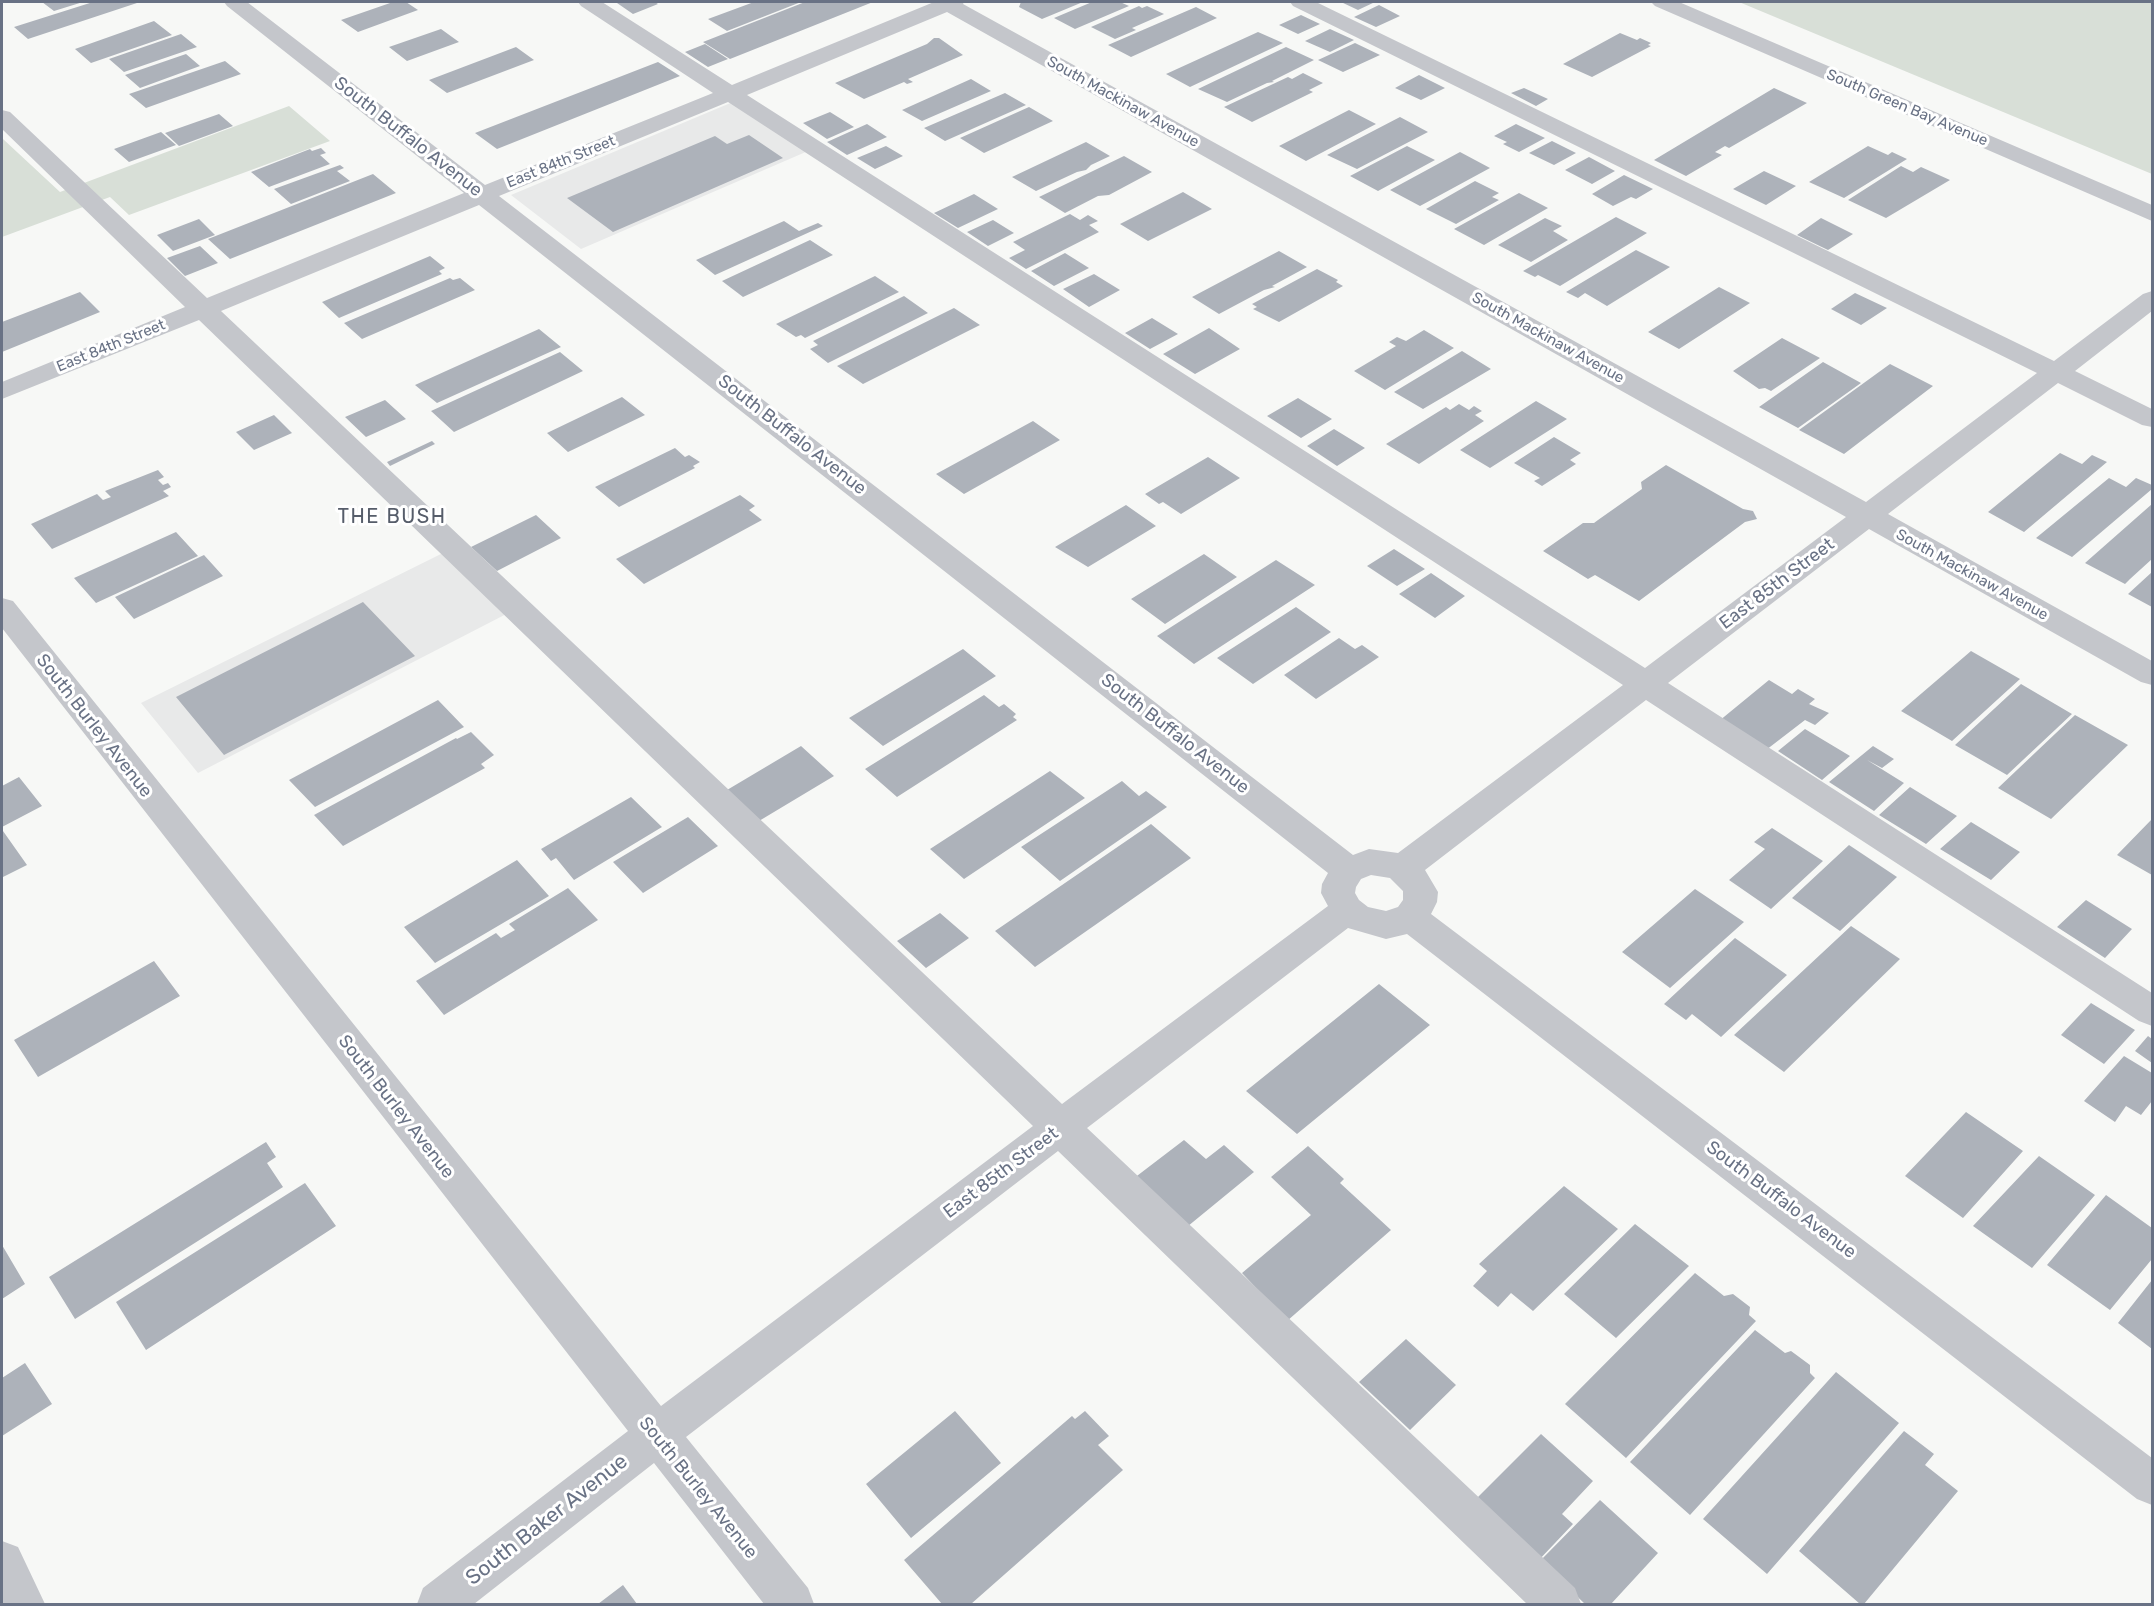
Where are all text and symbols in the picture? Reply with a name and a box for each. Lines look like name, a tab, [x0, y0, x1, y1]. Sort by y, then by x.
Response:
street label: South Mackinaw Avenue	[1044, 53, 1202, 151]
street label: South Green Bay Avenue	[1824, 66, 1990, 150]
street label: South Buffalo Avenue	[330, 72, 486, 202]
street label: East 84th Street	[504, 132, 618, 192]
street label: South Mackinaw Avenue	[1469, 289, 1627, 387]
street label: East 84th Street	[54, 316, 168, 376]
street label: South Buffalo Avenue	[714, 370, 870, 500]
district label: THE BUSH	[338, 505, 446, 529]
street label: South Mackinaw Avenue	[1893, 526, 2051, 624]
street label: East 85th Street	[1715, 534, 1839, 634]
street label: South Burley Avenue	[31, 650, 157, 802]
street label: South Buffalo Avenue	[1097, 669, 1253, 799]
street label: South Burley Avenue	[333, 1031, 459, 1183]
street label: East 85th Street	[939, 1123, 1063, 1223]
street label: South Buffalo Avenue	[1702, 1137, 1860, 1263]
street label: South Burley Avenue	[634, 1413, 762, 1563]
street label: South Baker Avenue	[461, 1449, 633, 1591]

